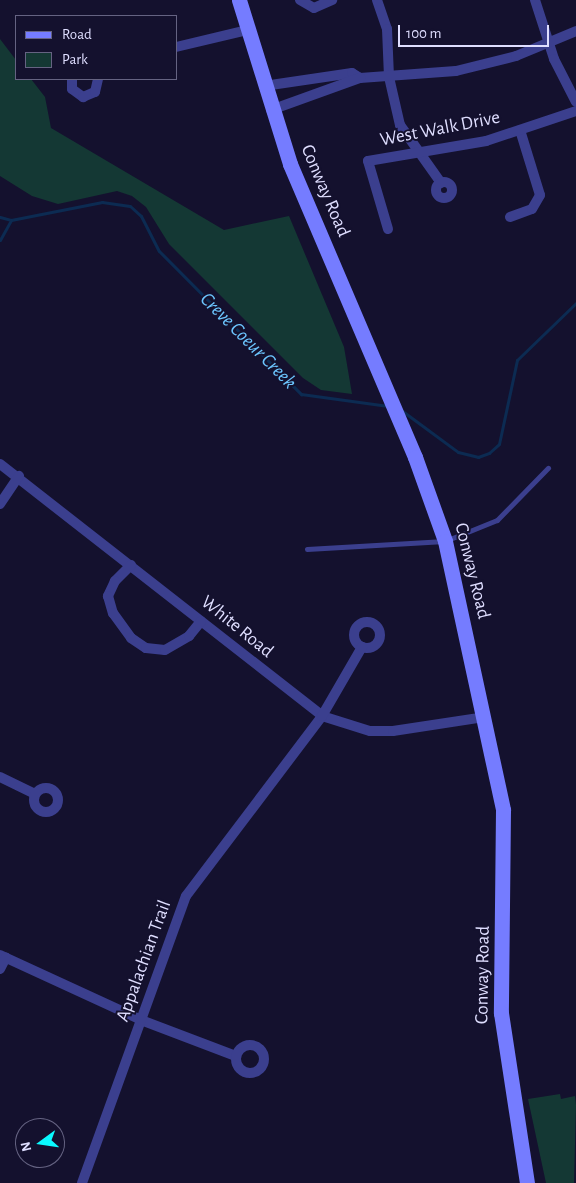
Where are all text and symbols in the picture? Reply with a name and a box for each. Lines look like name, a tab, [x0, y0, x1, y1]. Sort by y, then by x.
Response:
legend	[15, 15, 178, 80]
scale bar	[401, 15, 552, 47]
text: 100 m	[406, 26, 441, 41]
text: Road	[62, 27, 92, 42]
text: Park	[62, 52, 88, 67]
street label: West Walk Drive	[378, 106, 502, 152]
street label: Conway Road	[295, 141, 355, 241]
water label: Creve Coeur Creek	[195, 288, 301, 394]
street label: Conway Road	[449, 521, 495, 621]
street label: White Road	[196, 591, 278, 663]
street label: Appalachian Trail	[111, 897, 177, 1025]
street label: Conway Road	[471, 926, 495, 1024]
north arrow	[15, 1118, 65, 1168]
text: N	[18, 1140, 34, 1153]

